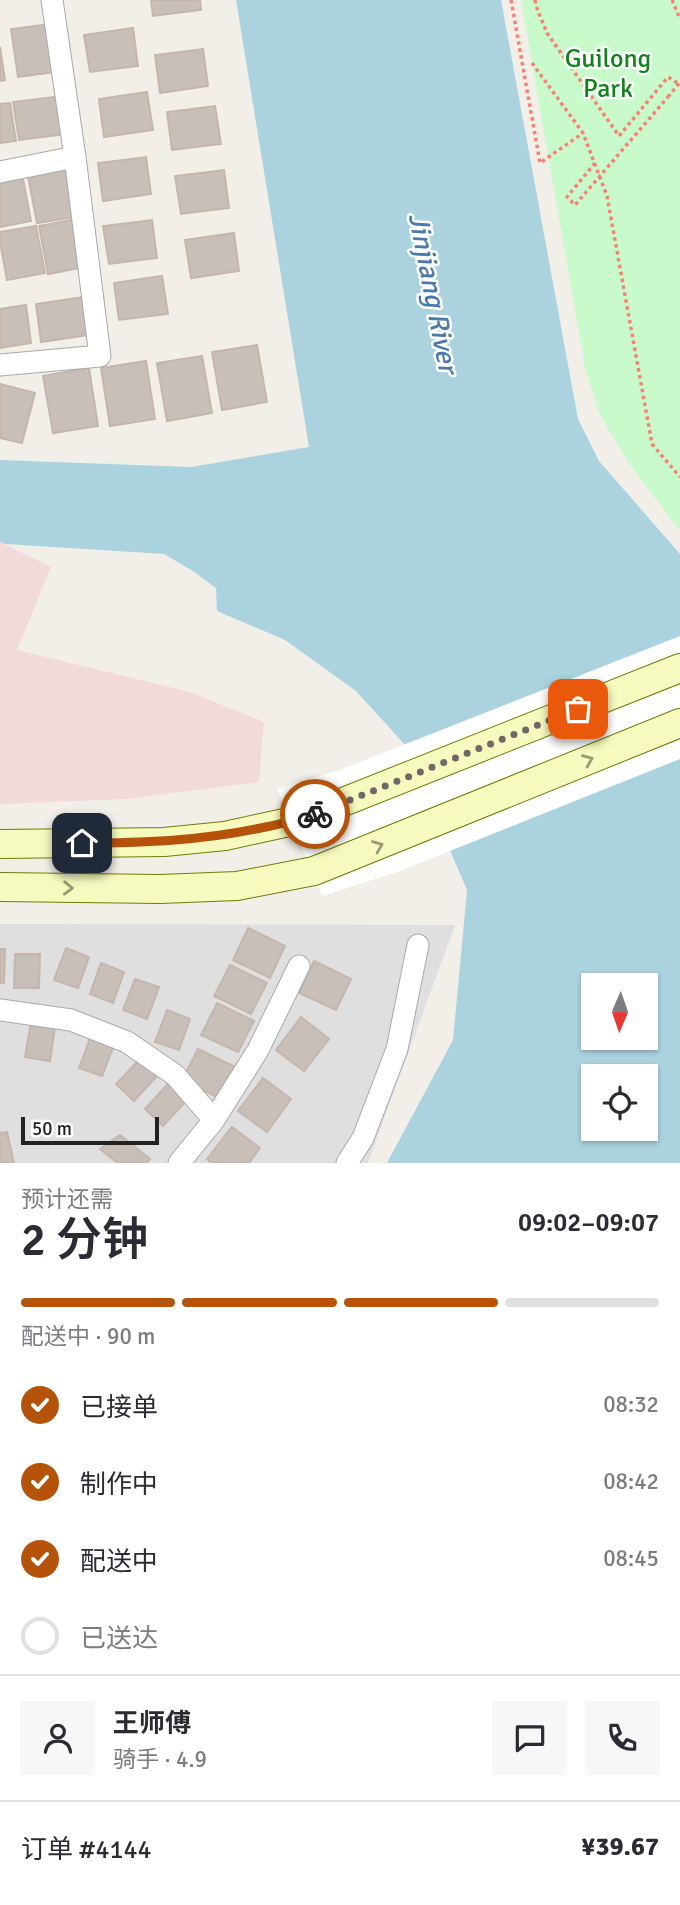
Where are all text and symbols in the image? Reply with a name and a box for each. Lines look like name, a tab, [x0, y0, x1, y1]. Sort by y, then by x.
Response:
park label: Guilong Park	[565, 43, 651, 105]
water label: Jinjiang River	[401, 210, 466, 379]
pin	[548, 679, 608, 739]
icon: bag	[559, 690, 597, 728]
one-way arrow	[581, 754, 594, 768]
courier	[280, 779, 350, 849]
icon: bike	[296, 795, 334, 833]
pin	[52, 813, 112, 873]
icon: home	[63, 824, 101, 862]
one-way arrow	[371, 840, 383, 854]
one-way arrow	[63, 880, 74, 895]
north arrow	[581, 973, 658, 1050]
map controls	[581, 973, 658, 1141]
button: locate	[581, 1064, 658, 1141]
scale bar	[21, 1114, 159, 1146]
text: 50 m	[32, 1117, 72, 1141]
text: 预计还需	[21, 1185, 113, 1214]
text: 09:02–09:07	[518, 1207, 659, 1239]
text: 2 分钟	[21, 1212, 148, 1268]
text: 配送中 · 90 m	[21, 1322, 155, 1351]
icon: check	[21, 1386, 59, 1424]
text: 08:32	[603, 1390, 659, 1419]
text: 已接单	[80, 1392, 158, 1424]
icon: check	[21, 1463, 59, 1501]
text: 08:42	[603, 1467, 659, 1496]
text: 制作中	[80, 1469, 158, 1501]
icon: check	[21, 1540, 59, 1578]
text: 08:45	[603, 1544, 659, 1573]
text: 配送中	[80, 1546, 158, 1578]
text: 已送达	[80, 1623, 158, 1655]
button: person	[21, 1701, 95, 1775]
button: chat	[493, 1701, 567, 1775]
button: phone	[585, 1701, 659, 1775]
text: 王师傅	[113, 1708, 191, 1740]
text: 骑手 · 4.9	[113, 1745, 207, 1774]
text: ¥39.67	[581, 1831, 659, 1863]
text: 订单 #4144	[21, 1834, 152, 1866]

